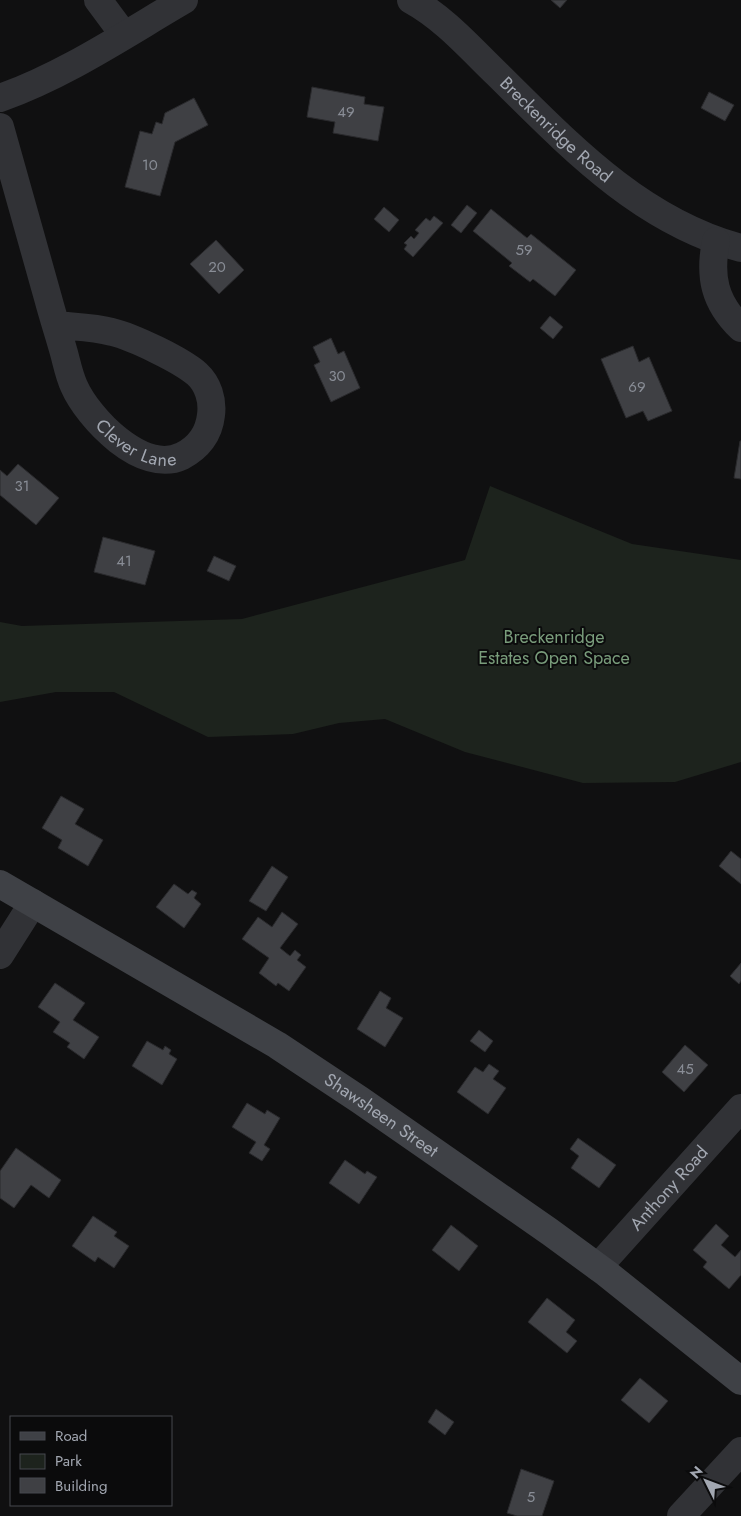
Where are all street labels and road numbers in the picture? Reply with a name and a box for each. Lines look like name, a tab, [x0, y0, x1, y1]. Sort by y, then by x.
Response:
street label: Breckenridge Road	[494, 71, 618, 189]
street label: Clever Lane	[89, 413, 178, 473]
street label: Shawsheen Street	[319, 1067, 444, 1164]
street label: Anthony Road	[624, 1140, 714, 1236]

